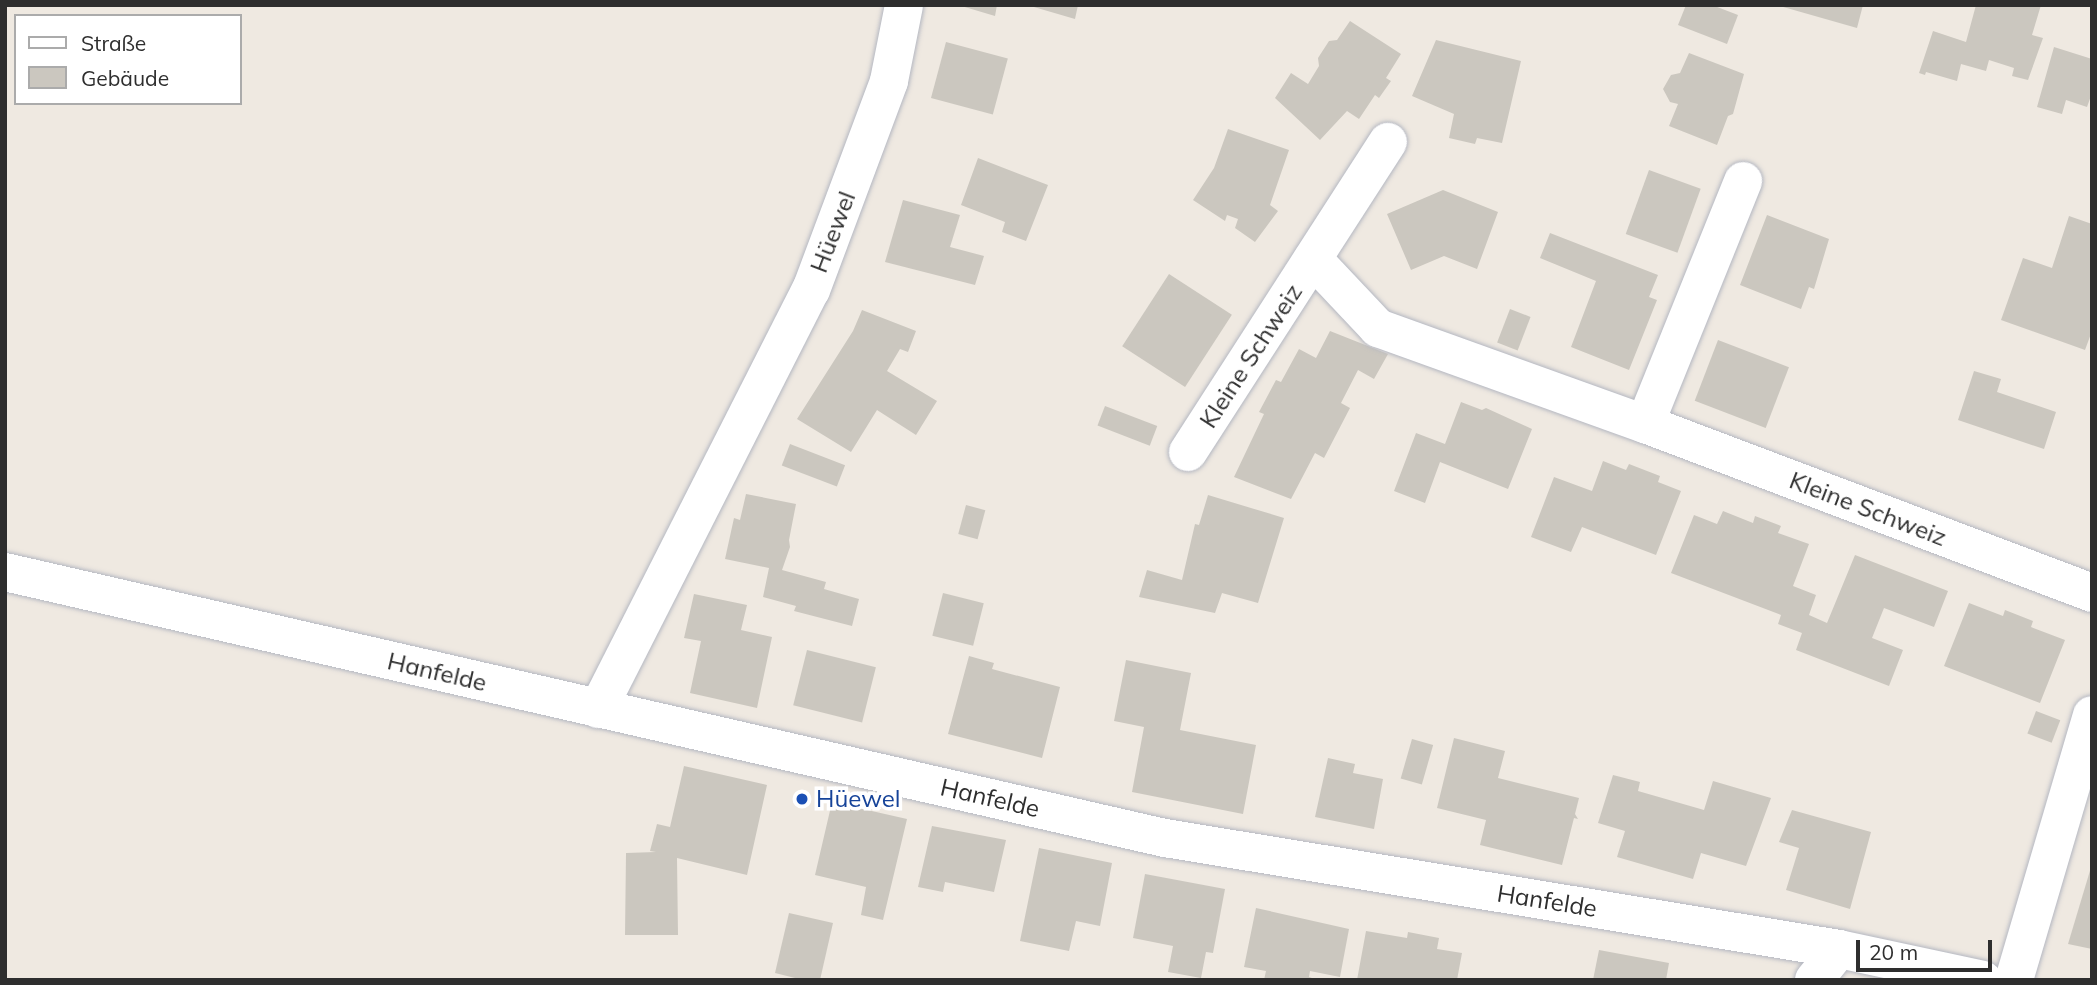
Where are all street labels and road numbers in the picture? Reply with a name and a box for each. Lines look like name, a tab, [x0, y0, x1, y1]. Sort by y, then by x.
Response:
street label: Hüewel	[804, 187, 862, 277]
street label: Kleine Schweiz	[1194, 279, 1308, 433]
street label: Kleine Schweiz	[1785, 466, 1951, 552]
street label: Hanfelde	[385, 647, 489, 697]
street label: Hanfelde	[938, 773, 1042, 823]
street label: Hanfelde	[1495, 879, 1599, 923]

